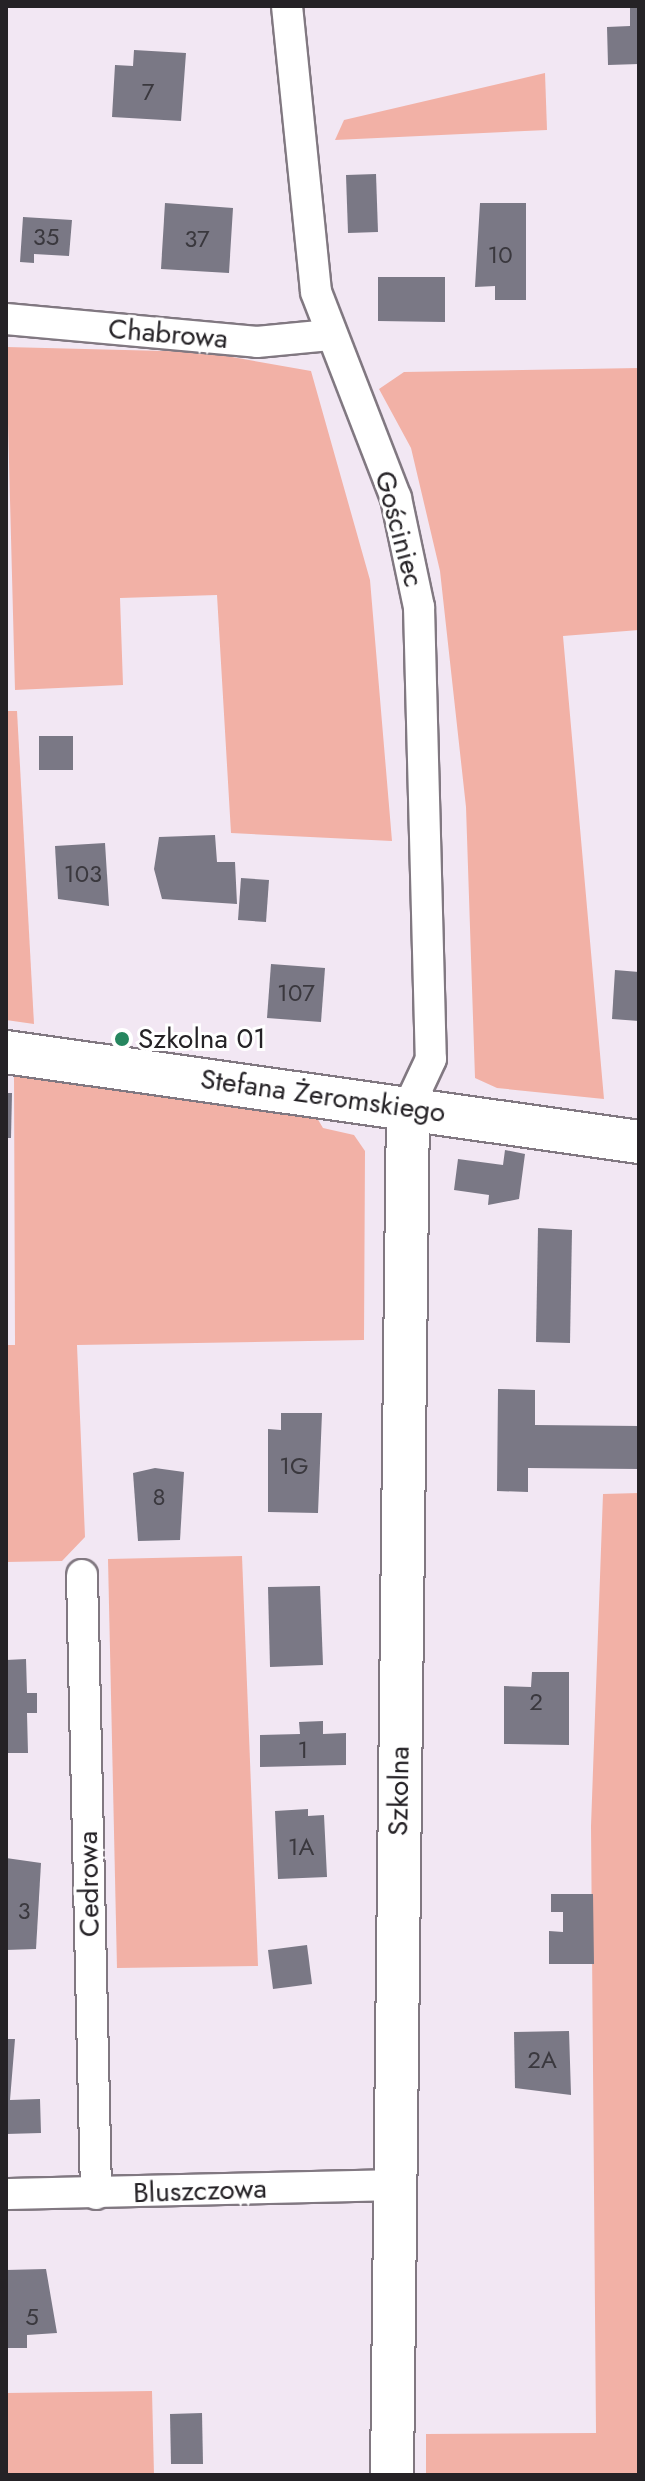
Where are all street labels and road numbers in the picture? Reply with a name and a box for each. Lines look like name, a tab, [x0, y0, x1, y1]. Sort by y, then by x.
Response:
street label: Chabrowa	[107, 312, 229, 356]
street label: Gościniec	[367, 467, 431, 591]
street label: Stefana Żeromskiego	[198, 1062, 448, 1130]
street label: Szkolna	[381, 1746, 417, 1836]
street label: Cedrowa	[71, 1831, 107, 1937]
street label: Bluszczowa	[133, 2172, 267, 2210]

